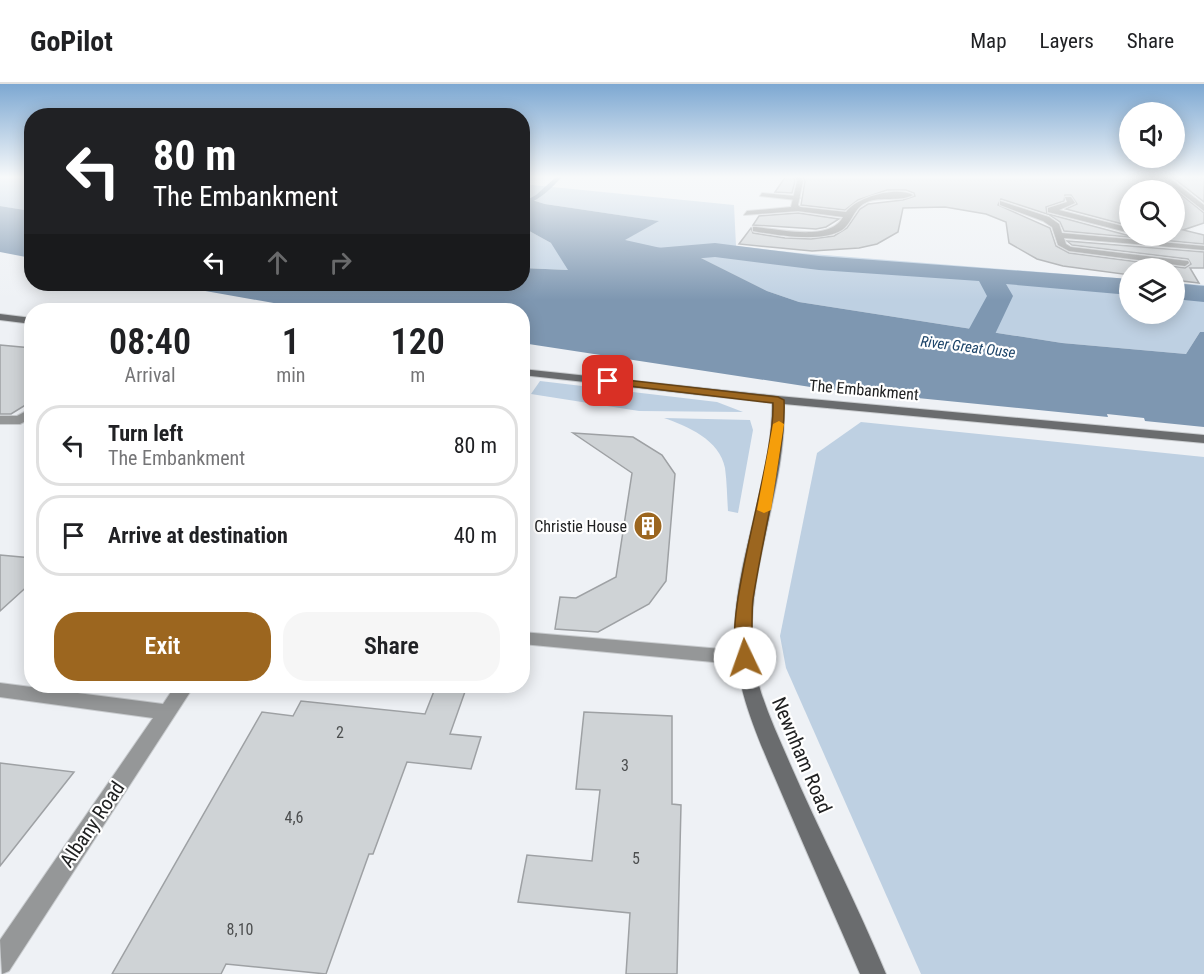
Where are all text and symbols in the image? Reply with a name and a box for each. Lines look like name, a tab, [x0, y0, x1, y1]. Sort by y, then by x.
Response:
text: GoPilot	[30, 25, 113, 58]
text: Map	[970, 29, 1007, 53]
text: Layers	[1040, 29, 1094, 53]
text: Share	[1127, 29, 1174, 53]
map controls	[1119, 102, 1185, 324]
button: sound	[1119, 102, 1185, 168]
text: 80 m	[153, 131, 236, 180]
icon: left	[54, 132, 132, 210]
button: search	[1119, 180, 1185, 246]
text: The Embankment	[153, 181, 338, 213]
icon: left	[198, 246, 231, 279]
icon: ahead	[261, 246, 294, 279]
icon: right	[324, 246, 357, 279]
button: layers	[1119, 258, 1185, 324]
text: 08:40	[109, 321, 191, 363]
text: 1	[282, 321, 300, 363]
text: 120	[391, 321, 445, 363]
water label: River Great Ouse	[920, 332, 1017, 362]
pin	[582, 355, 633, 406]
text: Arrival	[125, 363, 176, 387]
text: min	[276, 363, 305, 387]
text: m	[410, 363, 425, 387]
icon: arrive	[591, 364, 624, 397]
street label: The Embankment	[808, 376, 920, 404]
text: Turn left	[108, 421, 183, 446]
icon: left	[57, 429, 90, 462]
text: 80 m	[454, 433, 497, 458]
text: The Embankment	[108, 446, 245, 470]
building icon: Christie House	[632, 510, 664, 542]
place label: Christie House	[534, 517, 627, 536]
icon: arrive	[57, 519, 90, 552]
text: Arrive at destination	[108, 523, 288, 548]
text: 40 m	[454, 523, 497, 548]
button: Exit	[54, 612, 271, 681]
button: Share	[283, 612, 500, 681]
position arrow	[713, 626, 777, 690]
street label: Newnham Road	[767, 693, 837, 817]
house number: 2	[336, 723, 344, 742]
house number: 3	[621, 756, 629, 775]
street label: Albany Road	[55, 777, 129, 871]
house number: 4,6	[285, 808, 304, 827]
house number: 5	[632, 849, 640, 868]
house number: 8,10	[227, 920, 253, 939]

